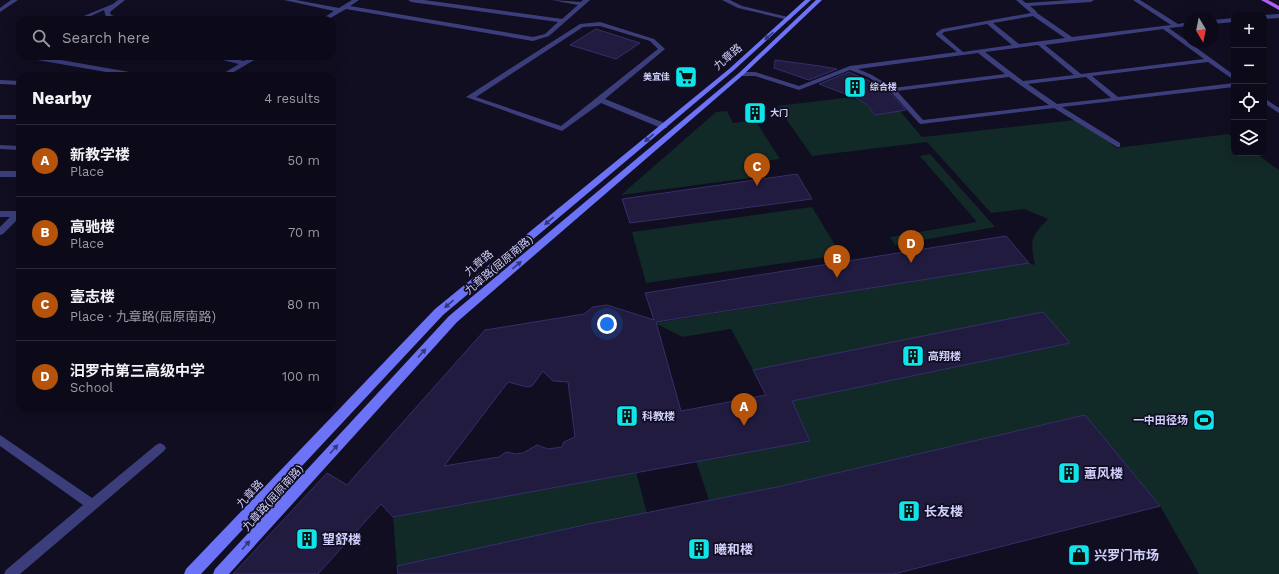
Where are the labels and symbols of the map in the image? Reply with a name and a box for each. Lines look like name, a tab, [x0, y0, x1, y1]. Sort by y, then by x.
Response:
north arrow	[1183, 12, 1219, 48]
one-way arrow	[764, 31, 774, 40]
street label: 九章路	[711, 41, 745, 73]
supermarket icon: 美宜佳	[673, 64, 699, 90]
place label: 美宜佳	[643, 72, 670, 82]
building icon: 综合楼	[842, 74, 868, 100]
place label: 综合楼	[869, 82, 897, 92]
building icon: 大门	[742, 100, 768, 126]
place label: 大门	[770, 108, 788, 118]
one-way arrow	[644, 134, 654, 143]
pin: C	[744, 153, 770, 186]
one-way arrow	[543, 216, 554, 225]
pin: D	[898, 230, 924, 263]
street label: 九章路(屈原南路)	[462, 233, 536, 297]
pin: B	[824, 245, 850, 278]
street label: 九章路	[462, 247, 496, 279]
one-way arrow	[511, 260, 522, 269]
one-way arrow	[443, 299, 454, 308]
your location	[597, 314, 617, 334]
building icon: 高翔楼	[900, 343, 926, 369]
one-way arrow	[417, 348, 426, 358]
place label: 高翔楼	[928, 350, 961, 363]
pin: A	[731, 393, 757, 426]
building icon: 科教楼	[614, 403, 640, 429]
sports icon: 一中田径场	[1191, 407, 1217, 433]
place label: 科教楼	[642, 410, 675, 423]
place label: 一中田径场	[1133, 414, 1188, 427]
one-way arrow	[329, 444, 339, 454]
building icon: 蕙风楼	[1056, 460, 1082, 486]
street label: 九章路(屈原南路)	[240, 462, 306, 534]
place label: 蕙风楼	[1084, 466, 1123, 481]
street label: 九章路	[234, 477, 266, 511]
building icon: 长友楼	[896, 498, 922, 524]
place label: 长友楼	[924, 504, 963, 519]
building icon: 望舒楼	[294, 526, 320, 552]
place label: 望舒楼	[322, 532, 361, 547]
building icon: 曦和楼	[686, 536, 712, 562]
one-way arrow	[242, 540, 251, 550]
place label: 曦和楼	[714, 542, 753, 557]
shop icon: 兴罗门市场	[1066, 542, 1092, 568]
place label: 兴罗门市场	[1094, 548, 1159, 563]

